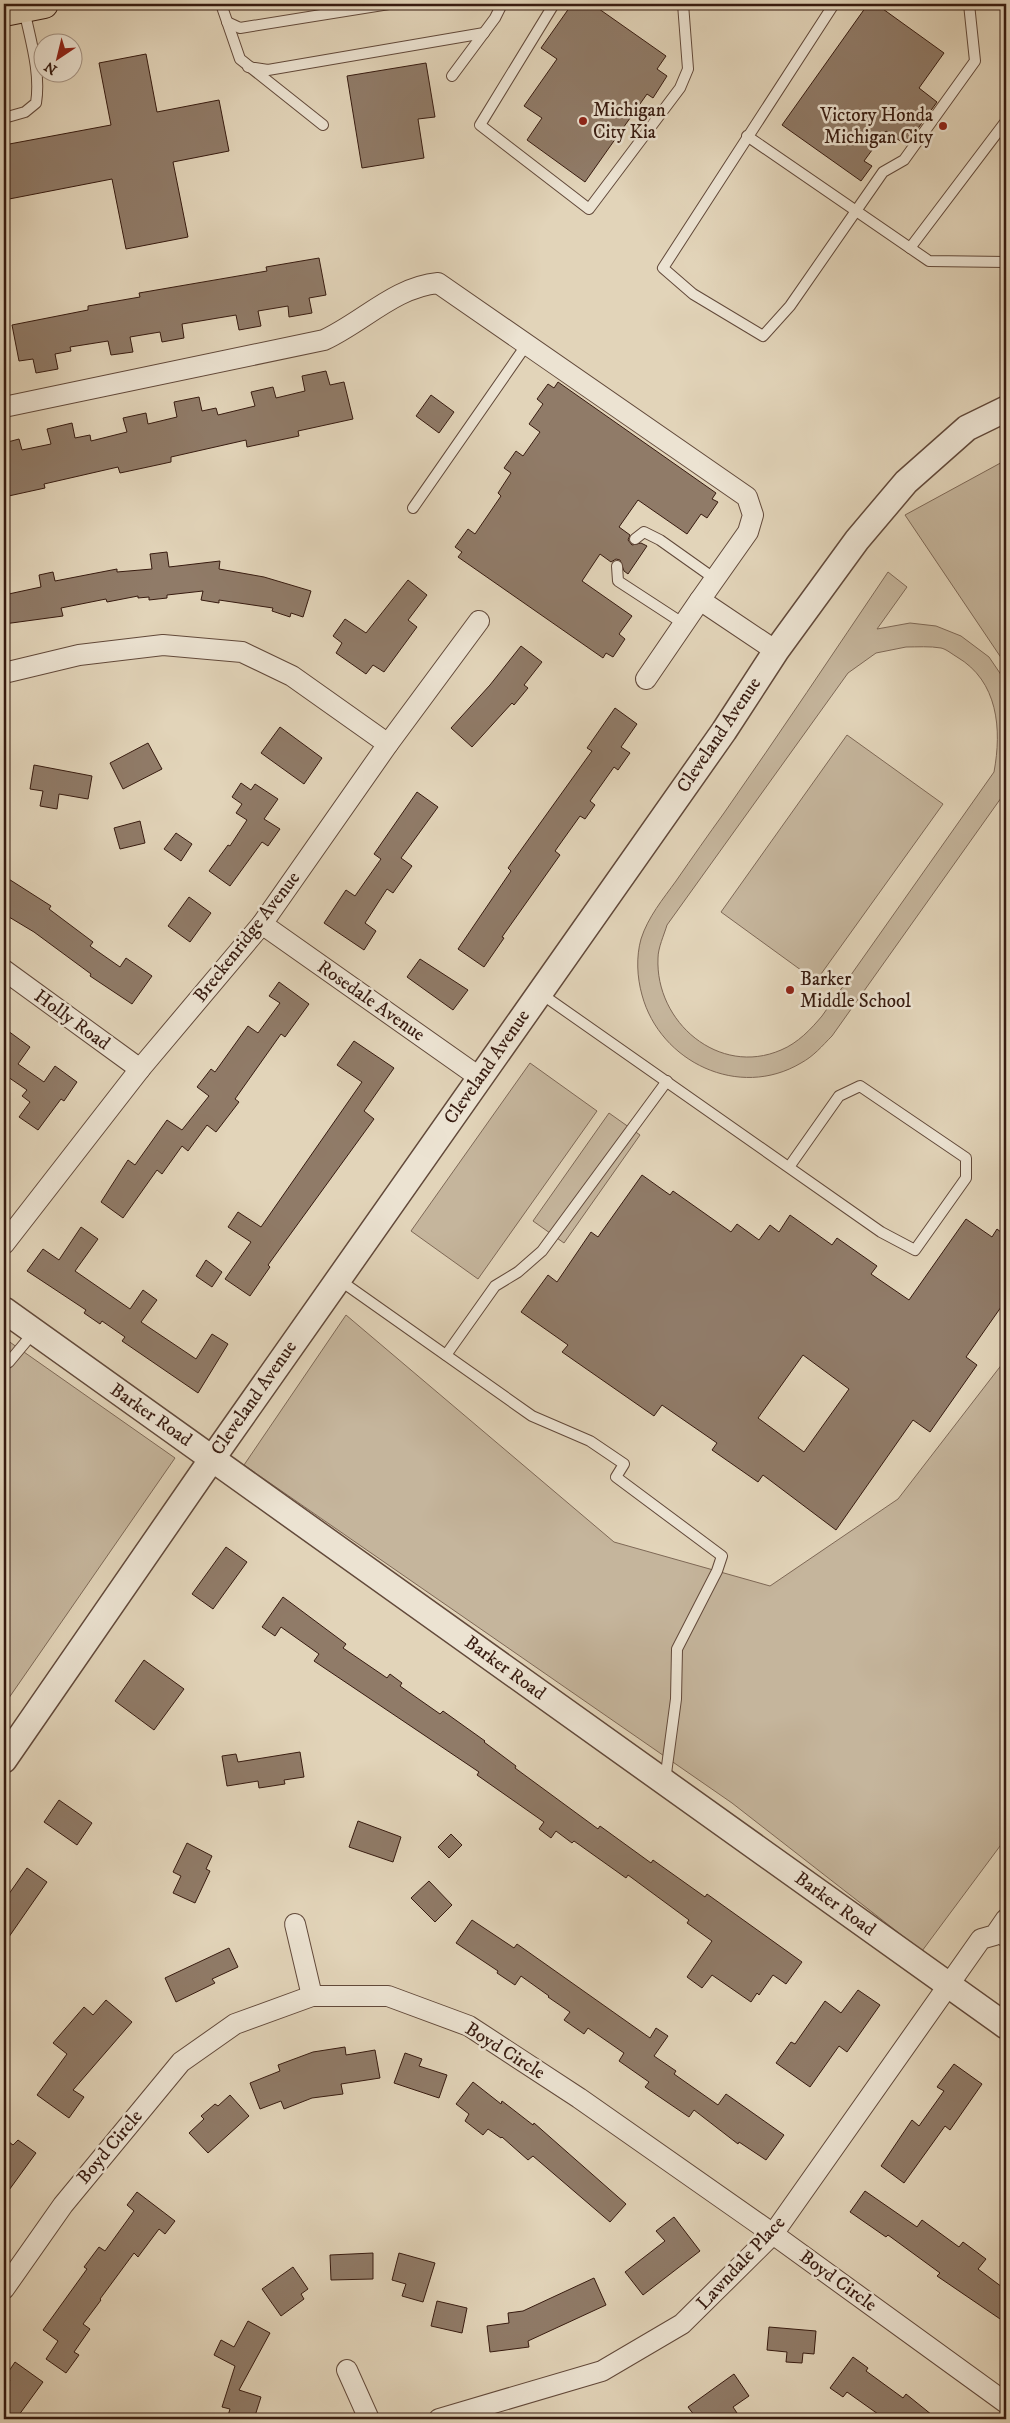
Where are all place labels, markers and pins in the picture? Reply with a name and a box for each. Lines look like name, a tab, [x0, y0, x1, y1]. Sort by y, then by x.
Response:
place label: Michigan City Kia	[593, 99, 666, 144]
place label: Victory Honda Michigan City	[819, 104, 934, 149]
marker: Michigan City Kia	[577, 115, 589, 127]
marker: Victory Honda Michigan City	[937, 120, 949, 132]
place label: Barker Middle School	[800, 968, 911, 1013]
marker: Barker Middle School	[784, 984, 796, 996]

